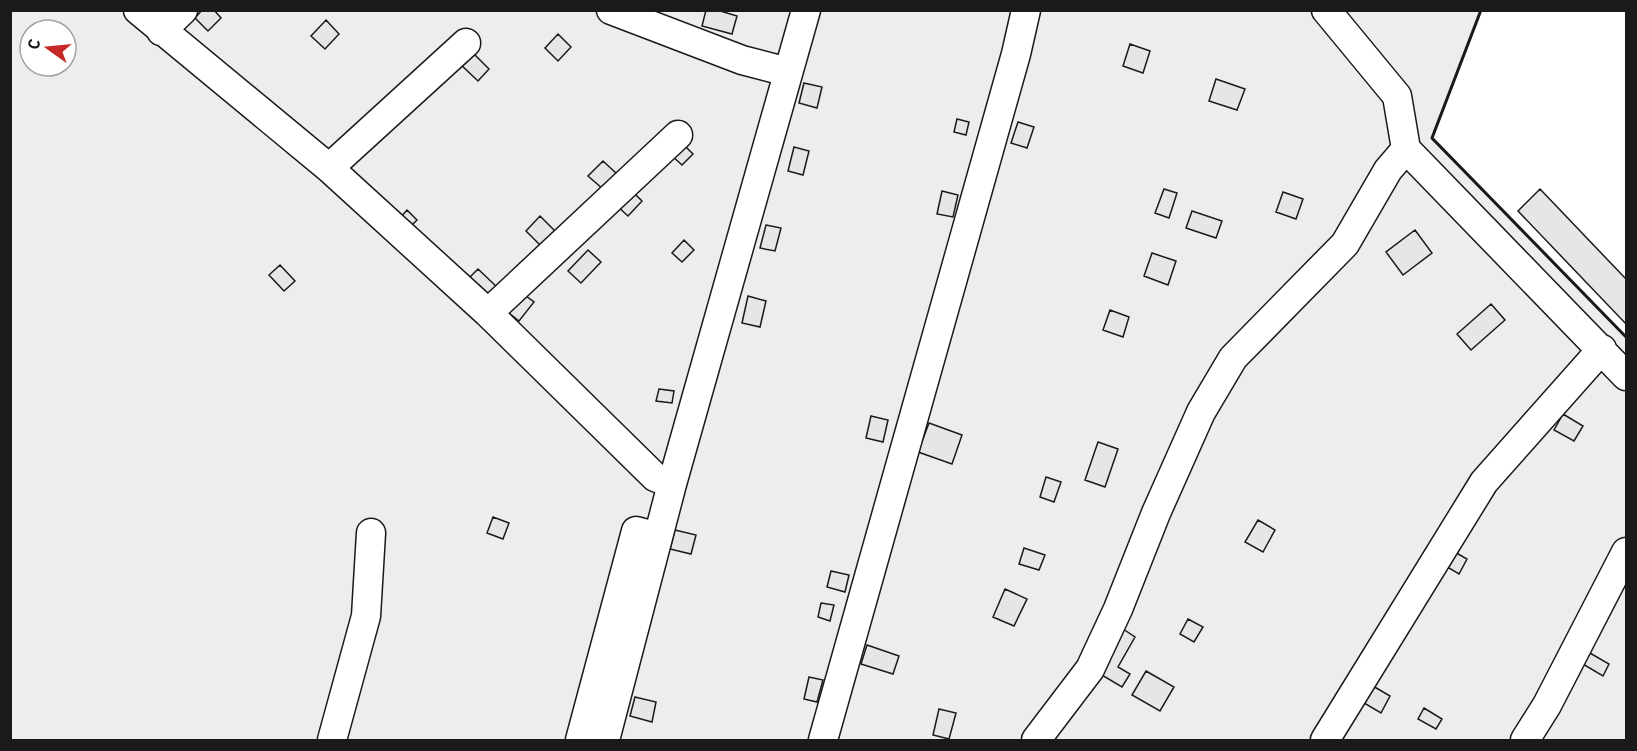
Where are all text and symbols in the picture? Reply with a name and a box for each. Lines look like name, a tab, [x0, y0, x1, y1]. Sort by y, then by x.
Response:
north arrow	[18, 18, 78, 78]
text: С	[24, 37, 46, 52]

